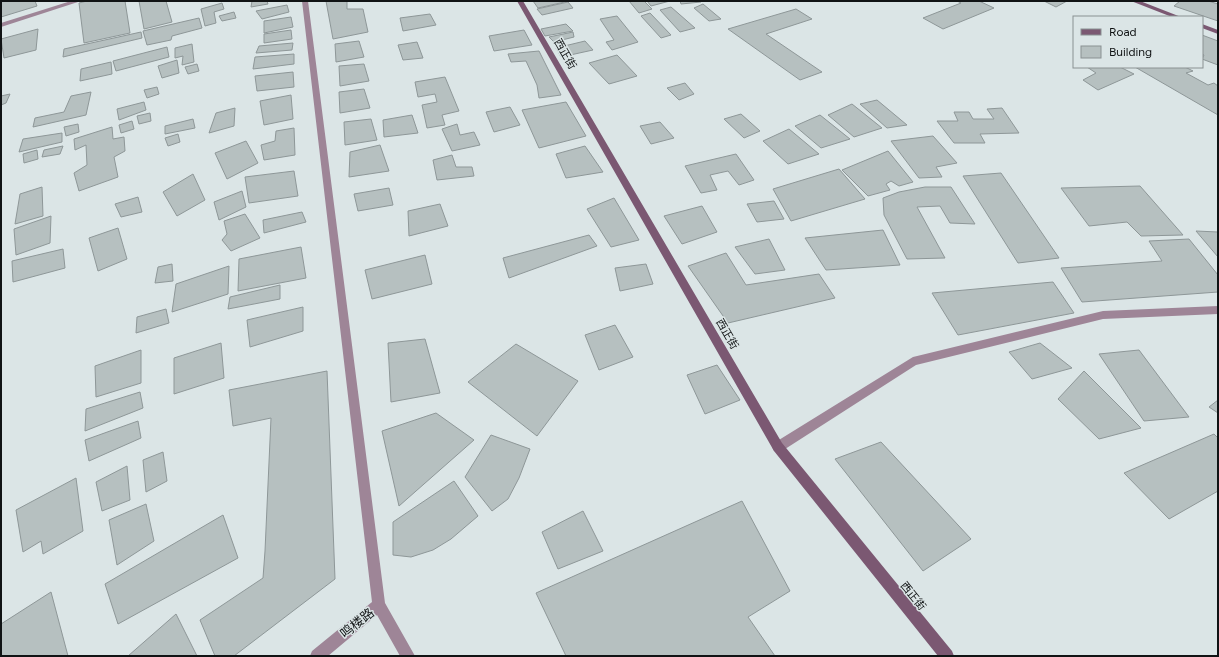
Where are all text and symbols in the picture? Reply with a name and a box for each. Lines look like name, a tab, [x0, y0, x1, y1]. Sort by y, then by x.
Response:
legend	[1073, 16, 1203, 68]
text: Road	[1109, 25, 1137, 39]
street label: 西正街	[551, 36, 579, 72]
text: Building	[1109, 45, 1152, 59]
street label: 西正街	[713, 316, 741, 352]
street label: 西正街	[898, 579, 928, 613]
street label: 鸣楼路	[337, 605, 377, 641]

